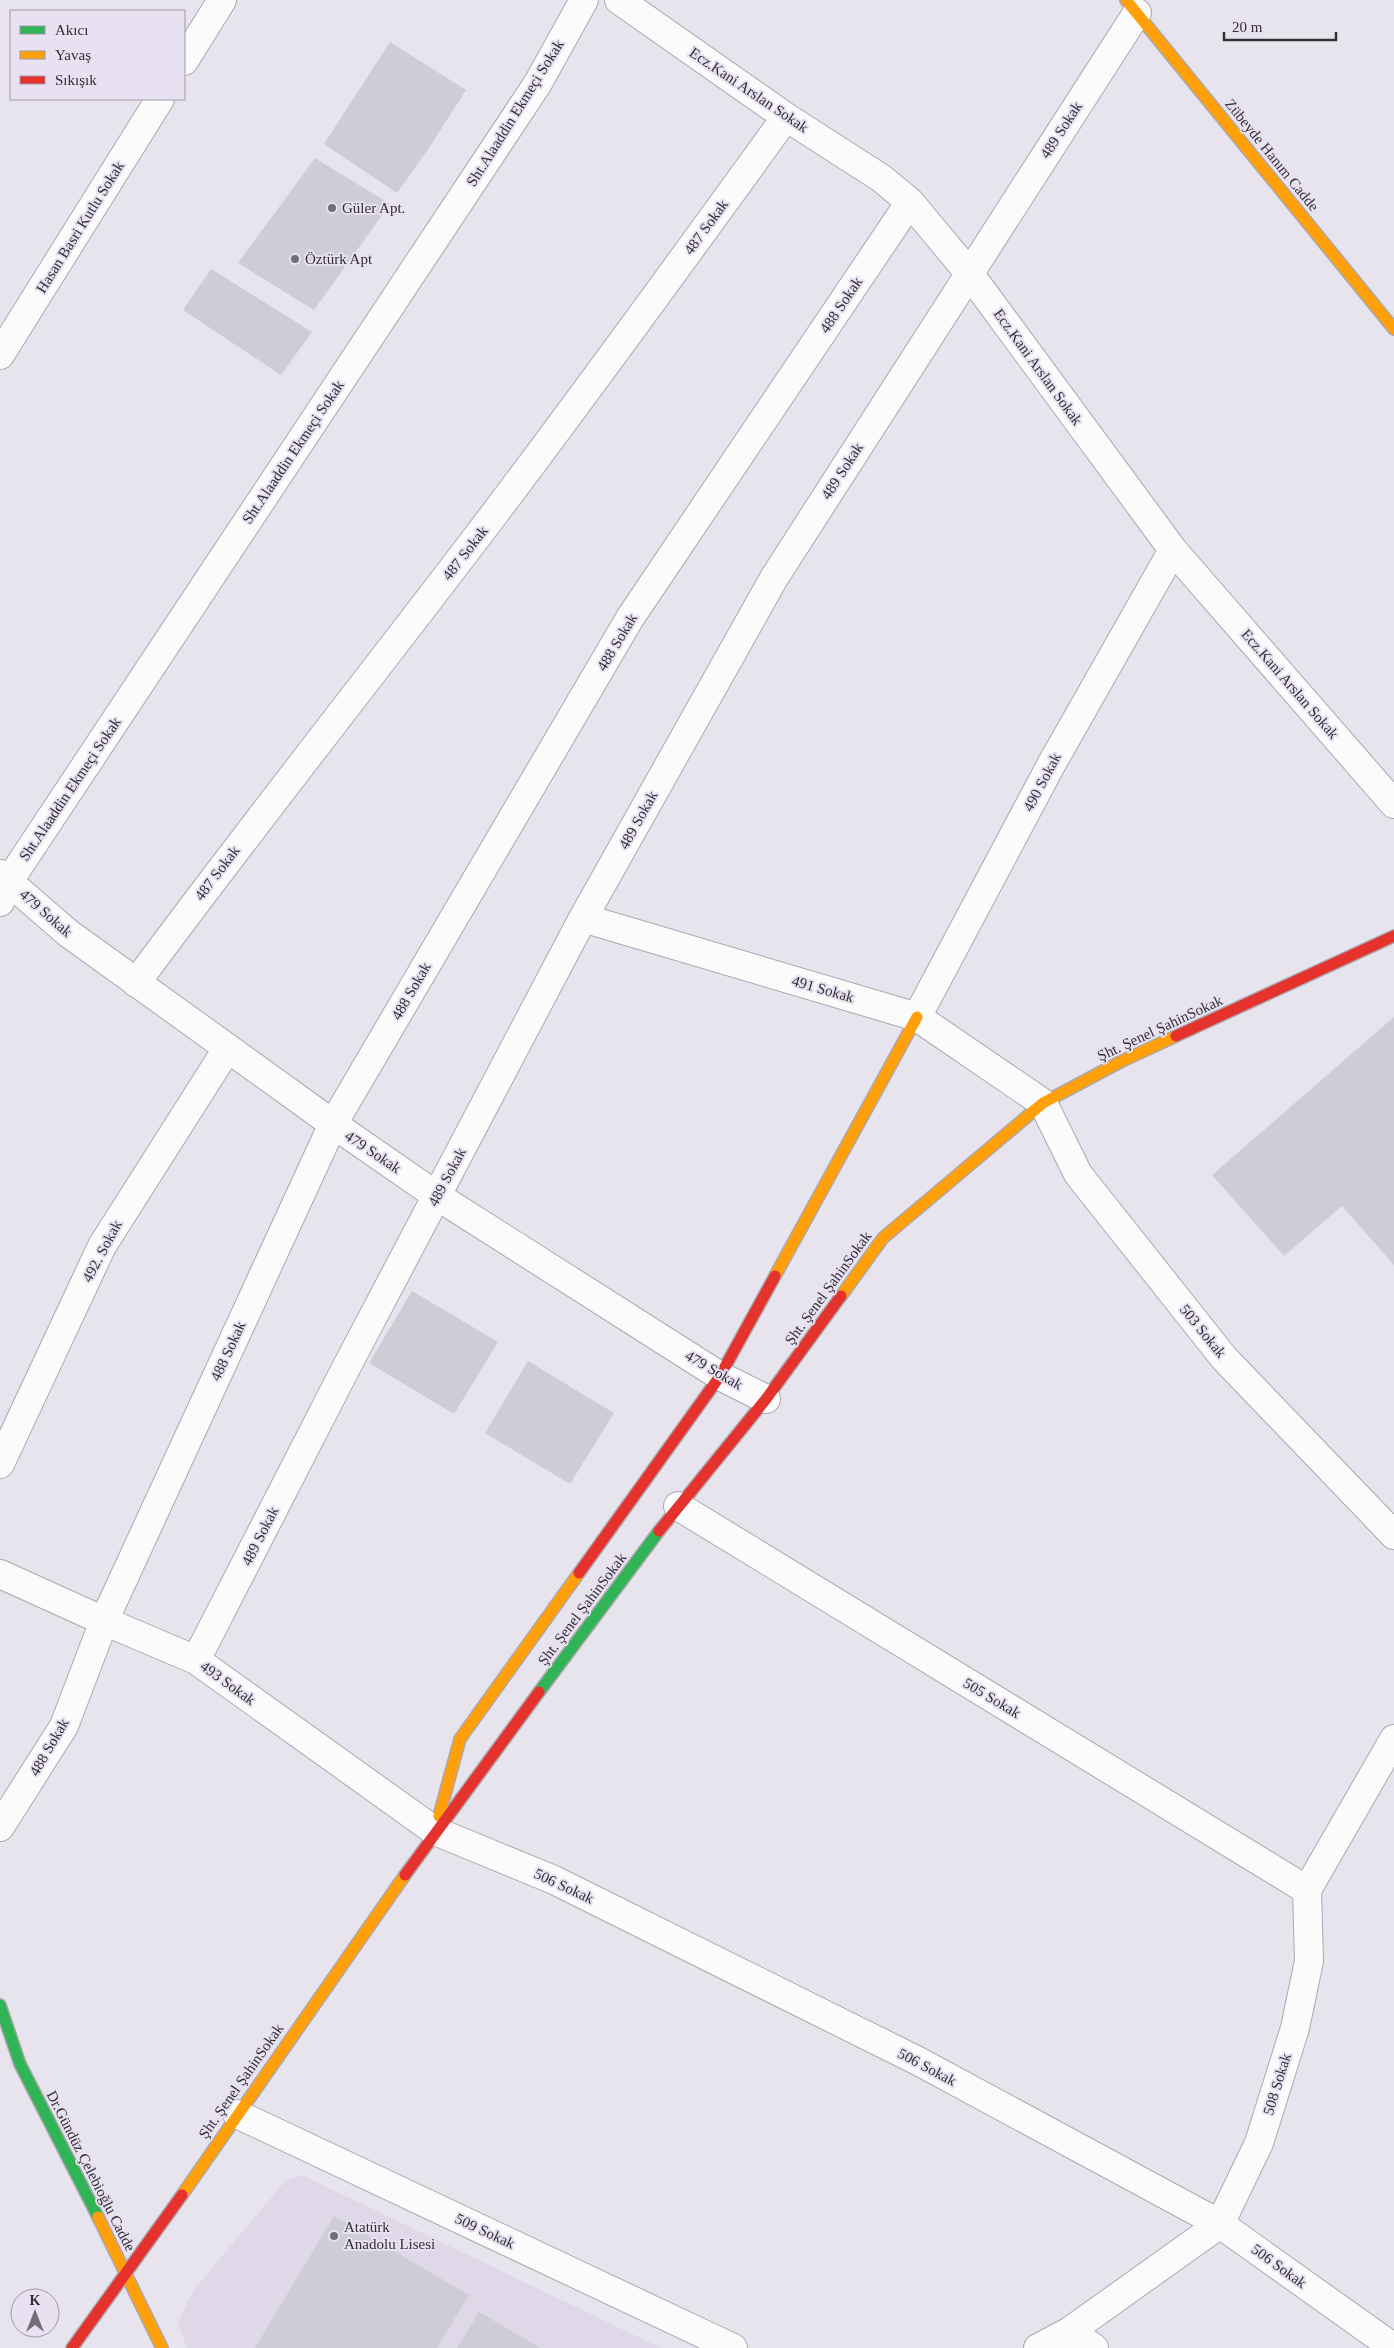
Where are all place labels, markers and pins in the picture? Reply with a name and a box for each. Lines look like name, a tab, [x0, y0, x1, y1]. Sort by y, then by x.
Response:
place label: Güler Apt.	[342, 200, 405, 216]
marker: Güler Apt.	[326, 202, 338, 214]
place label: Öztürk Apt	[305, 251, 373, 267]
marker: Öztürk Apt	[289, 253, 301, 265]
place label: Atatürk Anadolu Lisesi	[344, 2219, 435, 2252]
marker: Atatürk Anadolu Lisesi	[328, 2230, 340, 2242]

